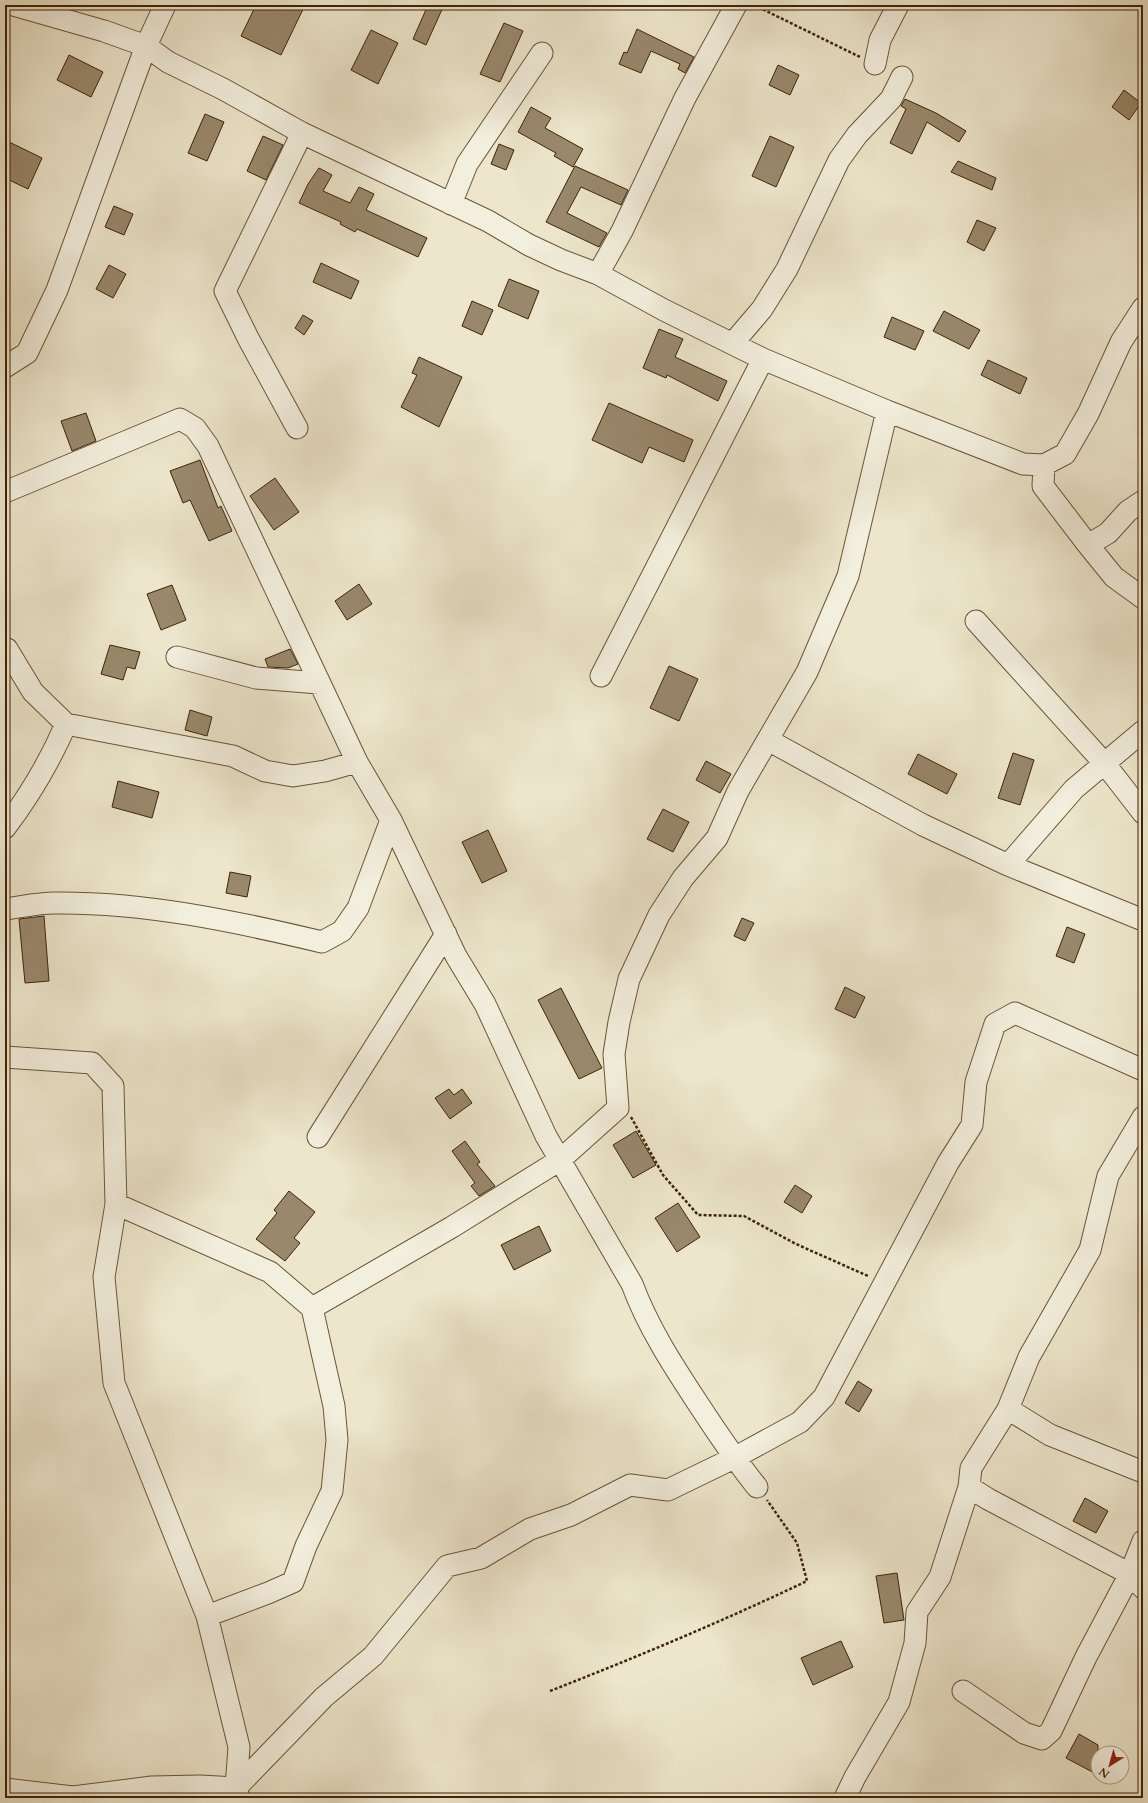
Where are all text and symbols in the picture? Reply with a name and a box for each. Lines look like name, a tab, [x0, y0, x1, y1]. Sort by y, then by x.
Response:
north arrow	[1090, 1745, 1130, 1785]
text: N	[1096, 1763, 1113, 1781]

